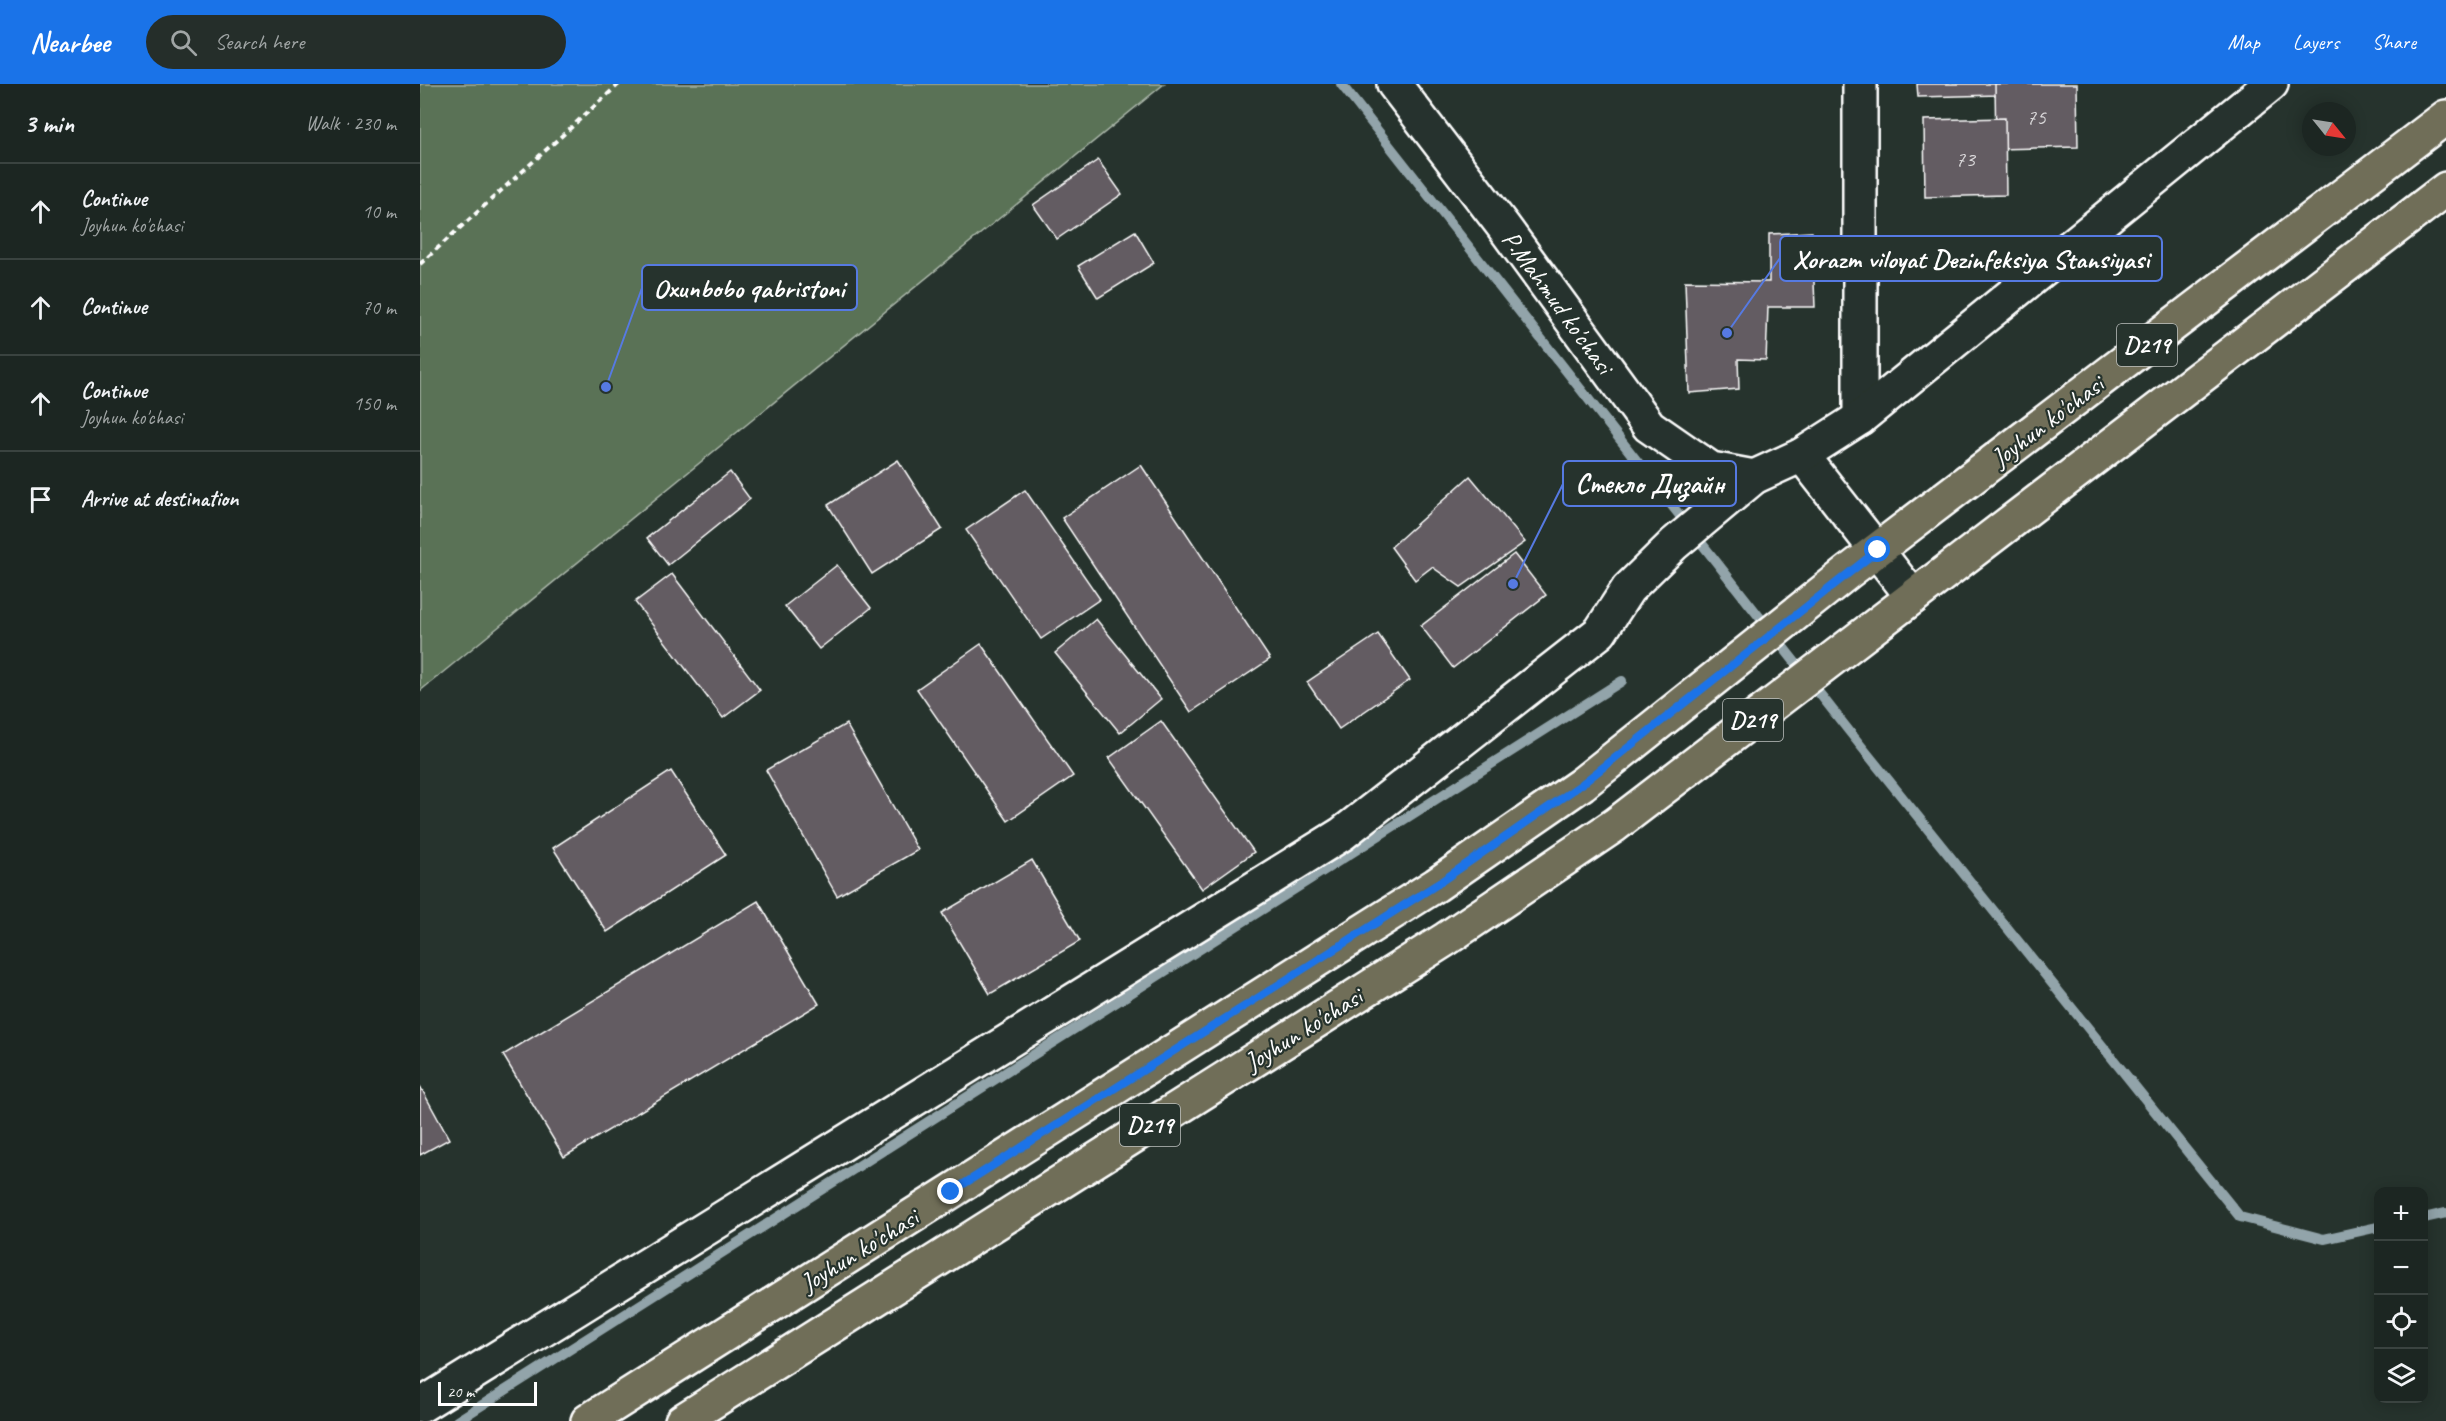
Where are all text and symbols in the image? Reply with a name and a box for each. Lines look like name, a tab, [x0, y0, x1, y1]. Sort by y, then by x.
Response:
search box	[146, 15, 566, 69]
text: Nearbee	[30, 25, 110, 60]
icon: search	[167, 26, 200, 59]
text: Search here	[215, 28, 304, 56]
text: Map	[2227, 29, 2260, 55]
text: Layers	[2293, 29, 2339, 55]
text: Share	[2372, 29, 2416, 55]
north arrow	[2302, 102, 2356, 156]
house number: 75	[2026, 103, 2047, 131]
text: 3 min	[24, 107, 74, 140]
text: Walk · 230 m	[306, 111, 396, 136]
house number: 73	[1955, 145, 1977, 173]
text: Continue	[81, 185, 147, 213]
icon: ahead	[24, 195, 57, 228]
text: 10 m	[362, 199, 396, 224]
text: Joyhun ko'chasi	[81, 213, 183, 238]
street label: P.Mahmud ko'chasi	[1495, 224, 1623, 383]
callout: Xorazm viloyat Dezinfeksiya Stansiyasi	[1780, 236, 2162, 281]
text: Xorazm viloyat Dezinfeksiya Stansiyasi	[1793, 242, 2153, 276]
callout: Oxunbobo qabristoni	[642, 265, 857, 310]
text: Oxunbobo qabristoni	[653, 271, 848, 305]
icon: ahead	[24, 291, 57, 324]
text: Continue	[81, 293, 147, 321]
text: 70 m	[362, 295, 396, 320]
road number: D219	[2117, 324, 2177, 366]
street label: Joyhun ko'chasi	[1983, 366, 2113, 476]
text: Continue	[81, 377, 147, 405]
icon: ahead	[24, 387, 57, 420]
text: 150 m	[353, 391, 396, 416]
text: Joyhun ko'chasi	[81, 405, 183, 430]
callout: Стекло Дизайн	[1563, 461, 1736, 506]
text: Стекло Дизайн	[1576, 467, 1726, 502]
icon: arrive	[24, 483, 57, 516]
text: Arrive at destination	[81, 485, 238, 513]
route start	[1864, 536, 1890, 562]
road number: D219	[1723, 699, 1783, 741]
street label: Joyhun ko'chasi	[1237, 979, 1371, 1080]
road number: D219	[1120, 1104, 1180, 1146]
route end	[937, 1178, 963, 1204]
map controls	[2374, 1187, 2428, 1403]
button: +	[2374, 1187, 2428, 1241]
street label: Joyhun ko'chasi	[793, 1200, 927, 1301]
button: −	[2374, 1241, 2428, 1295]
button: locate	[2374, 1295, 2428, 1349]
button: layers	[2374, 1349, 2428, 1403]
scale bar	[438, 1379, 537, 1406]
text: 20 m	[447, 1382, 474, 1402]

